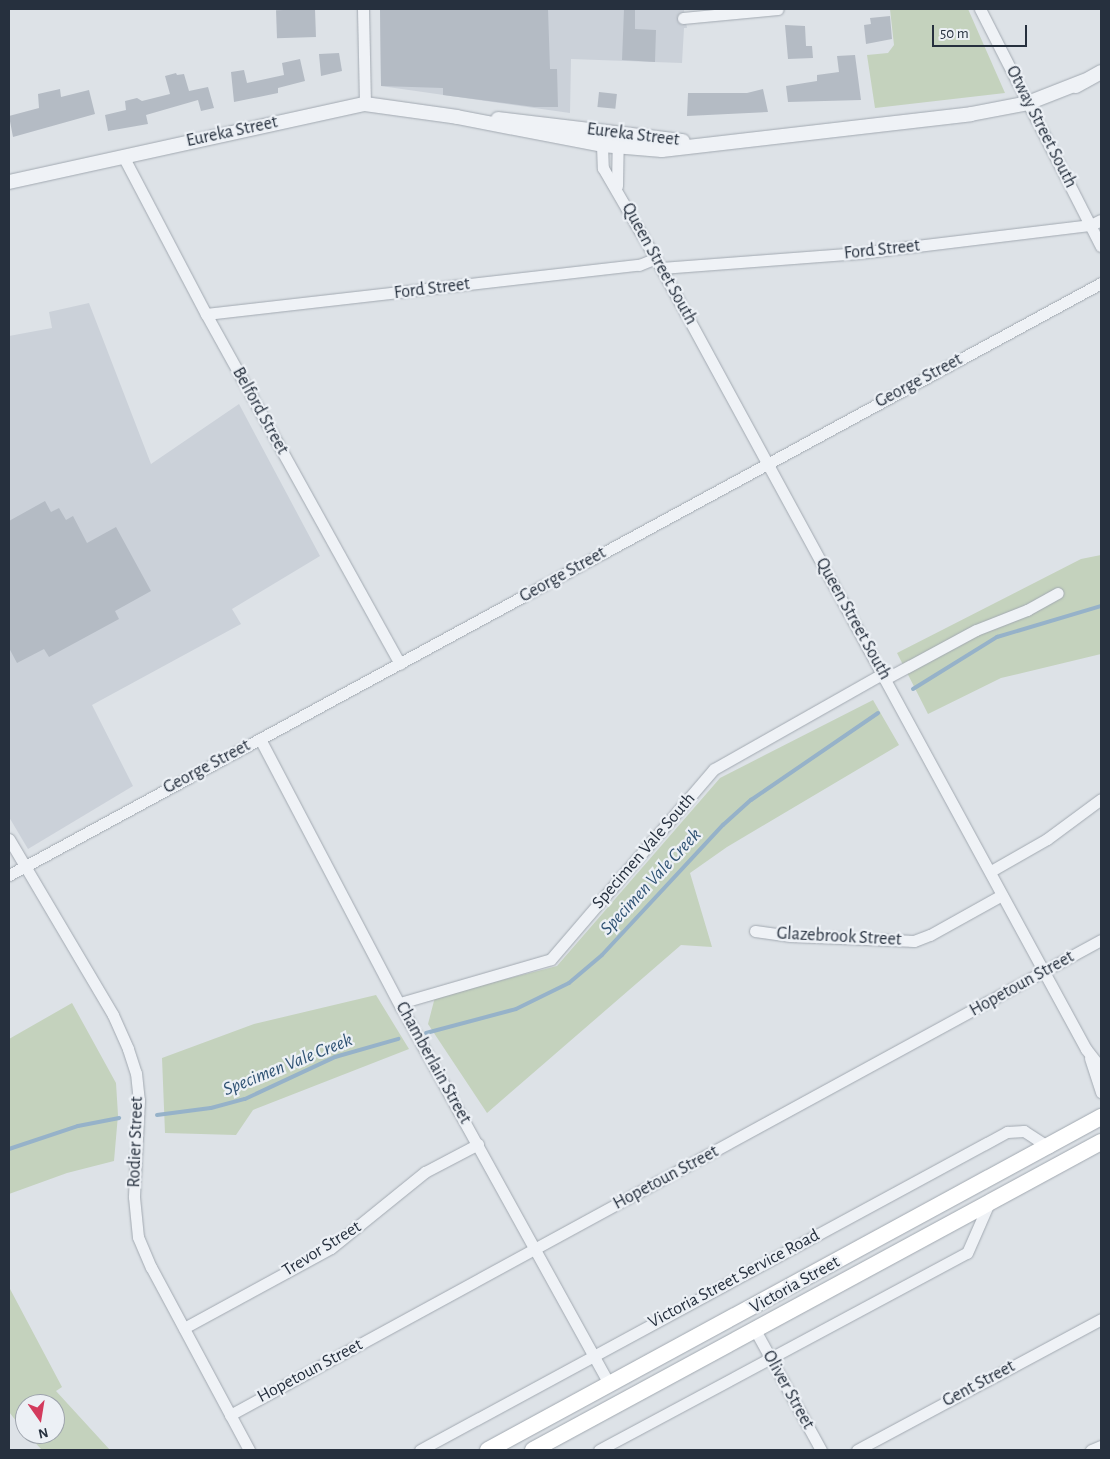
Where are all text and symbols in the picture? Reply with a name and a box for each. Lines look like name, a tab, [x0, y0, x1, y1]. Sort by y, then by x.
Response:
scale bar	[935, 15, 1030, 47]
text: 50 m	[940, 26, 969, 41]
street label: Otway Street South	[1001, 62, 1081, 192]
street label: Eureka Street	[184, 112, 280, 152]
street label: Eureka Street	[586, 119, 680, 151]
street label: Queen Street South	[617, 199, 701, 329]
street label: Ford Street	[843, 235, 921, 265]
street label: Ford Street	[393, 274, 471, 304]
street label: George Street	[872, 349, 966, 413]
street label: Belford Street	[227, 364, 293, 458]
street label: George Street	[516, 542, 610, 608]
street label: Queen Street South	[811, 554, 895, 684]
street label: George Street	[160, 735, 254, 799]
street label: Specimen Vale South	[588, 789, 700, 913]
water label: Specimen Vale Creek	[596, 824, 706, 940]
street label: Glazebrook Street	[776, 923, 902, 951]
street label: Hopetoun Street	[966, 946, 1078, 1022]
street label: Chamberlain Street	[390, 998, 476, 1128]
water label: Specimen Vale Creek	[220, 1029, 356, 1101]
street label: Rodier Street	[124, 1096, 148, 1188]
street label: Hopetoun Street	[610, 1141, 722, 1215]
street label: Trevor Street	[279, 1216, 365, 1282]
street label: Victoria Street Service Road	[645, 1225, 823, 1333]
street label: Victoria Street	[746, 1251, 844, 1319]
street label: Hopetoun Street	[254, 1334, 366, 1408]
street label: Oliver Street	[757, 1347, 819, 1433]
street label: Gent Street	[939, 1356, 1019, 1412]
north arrow	[15, 1394, 65, 1444]
text: N	[37, 1425, 49, 1441]

